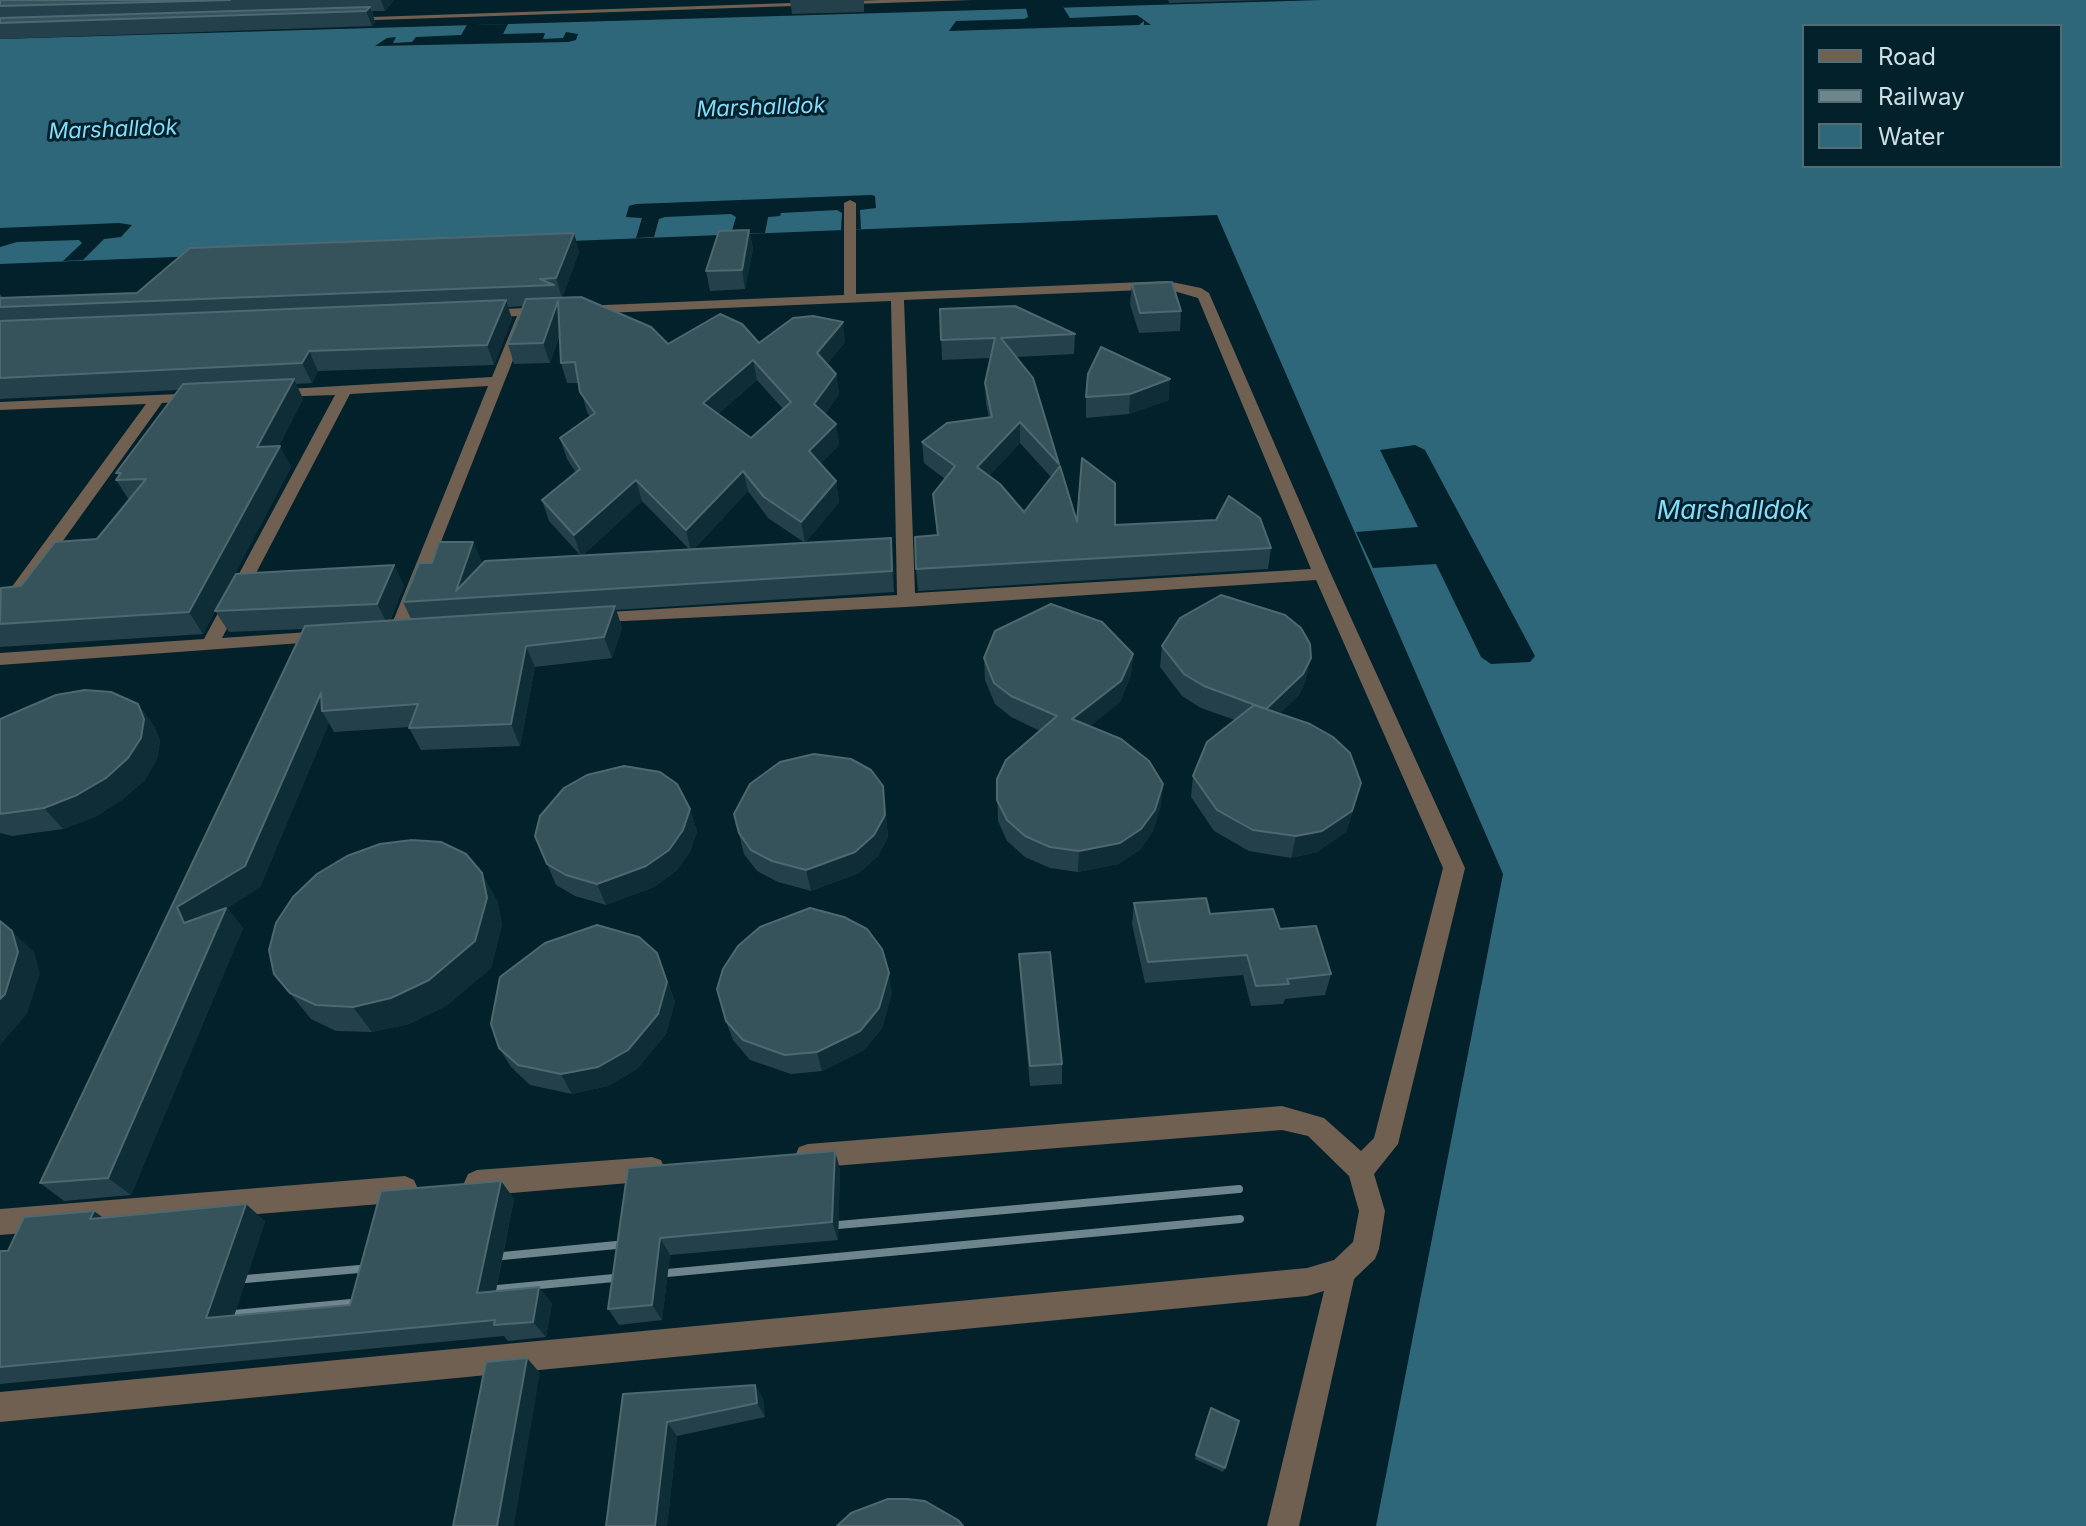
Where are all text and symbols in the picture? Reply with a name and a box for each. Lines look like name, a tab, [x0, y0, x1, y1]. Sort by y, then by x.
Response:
legend	[1802, 24, 2062, 168]
text: Road	[1878, 42, 1936, 71]
text: Railway	[1878, 82, 1965, 111]
water label: Marshalldok	[696, 93, 826, 123]
water label: Marshalldok	[48, 115, 178, 145]
text: Water	[1878, 122, 1945, 151]
water label: Marshalldok	[1657, 495, 1809, 527]

